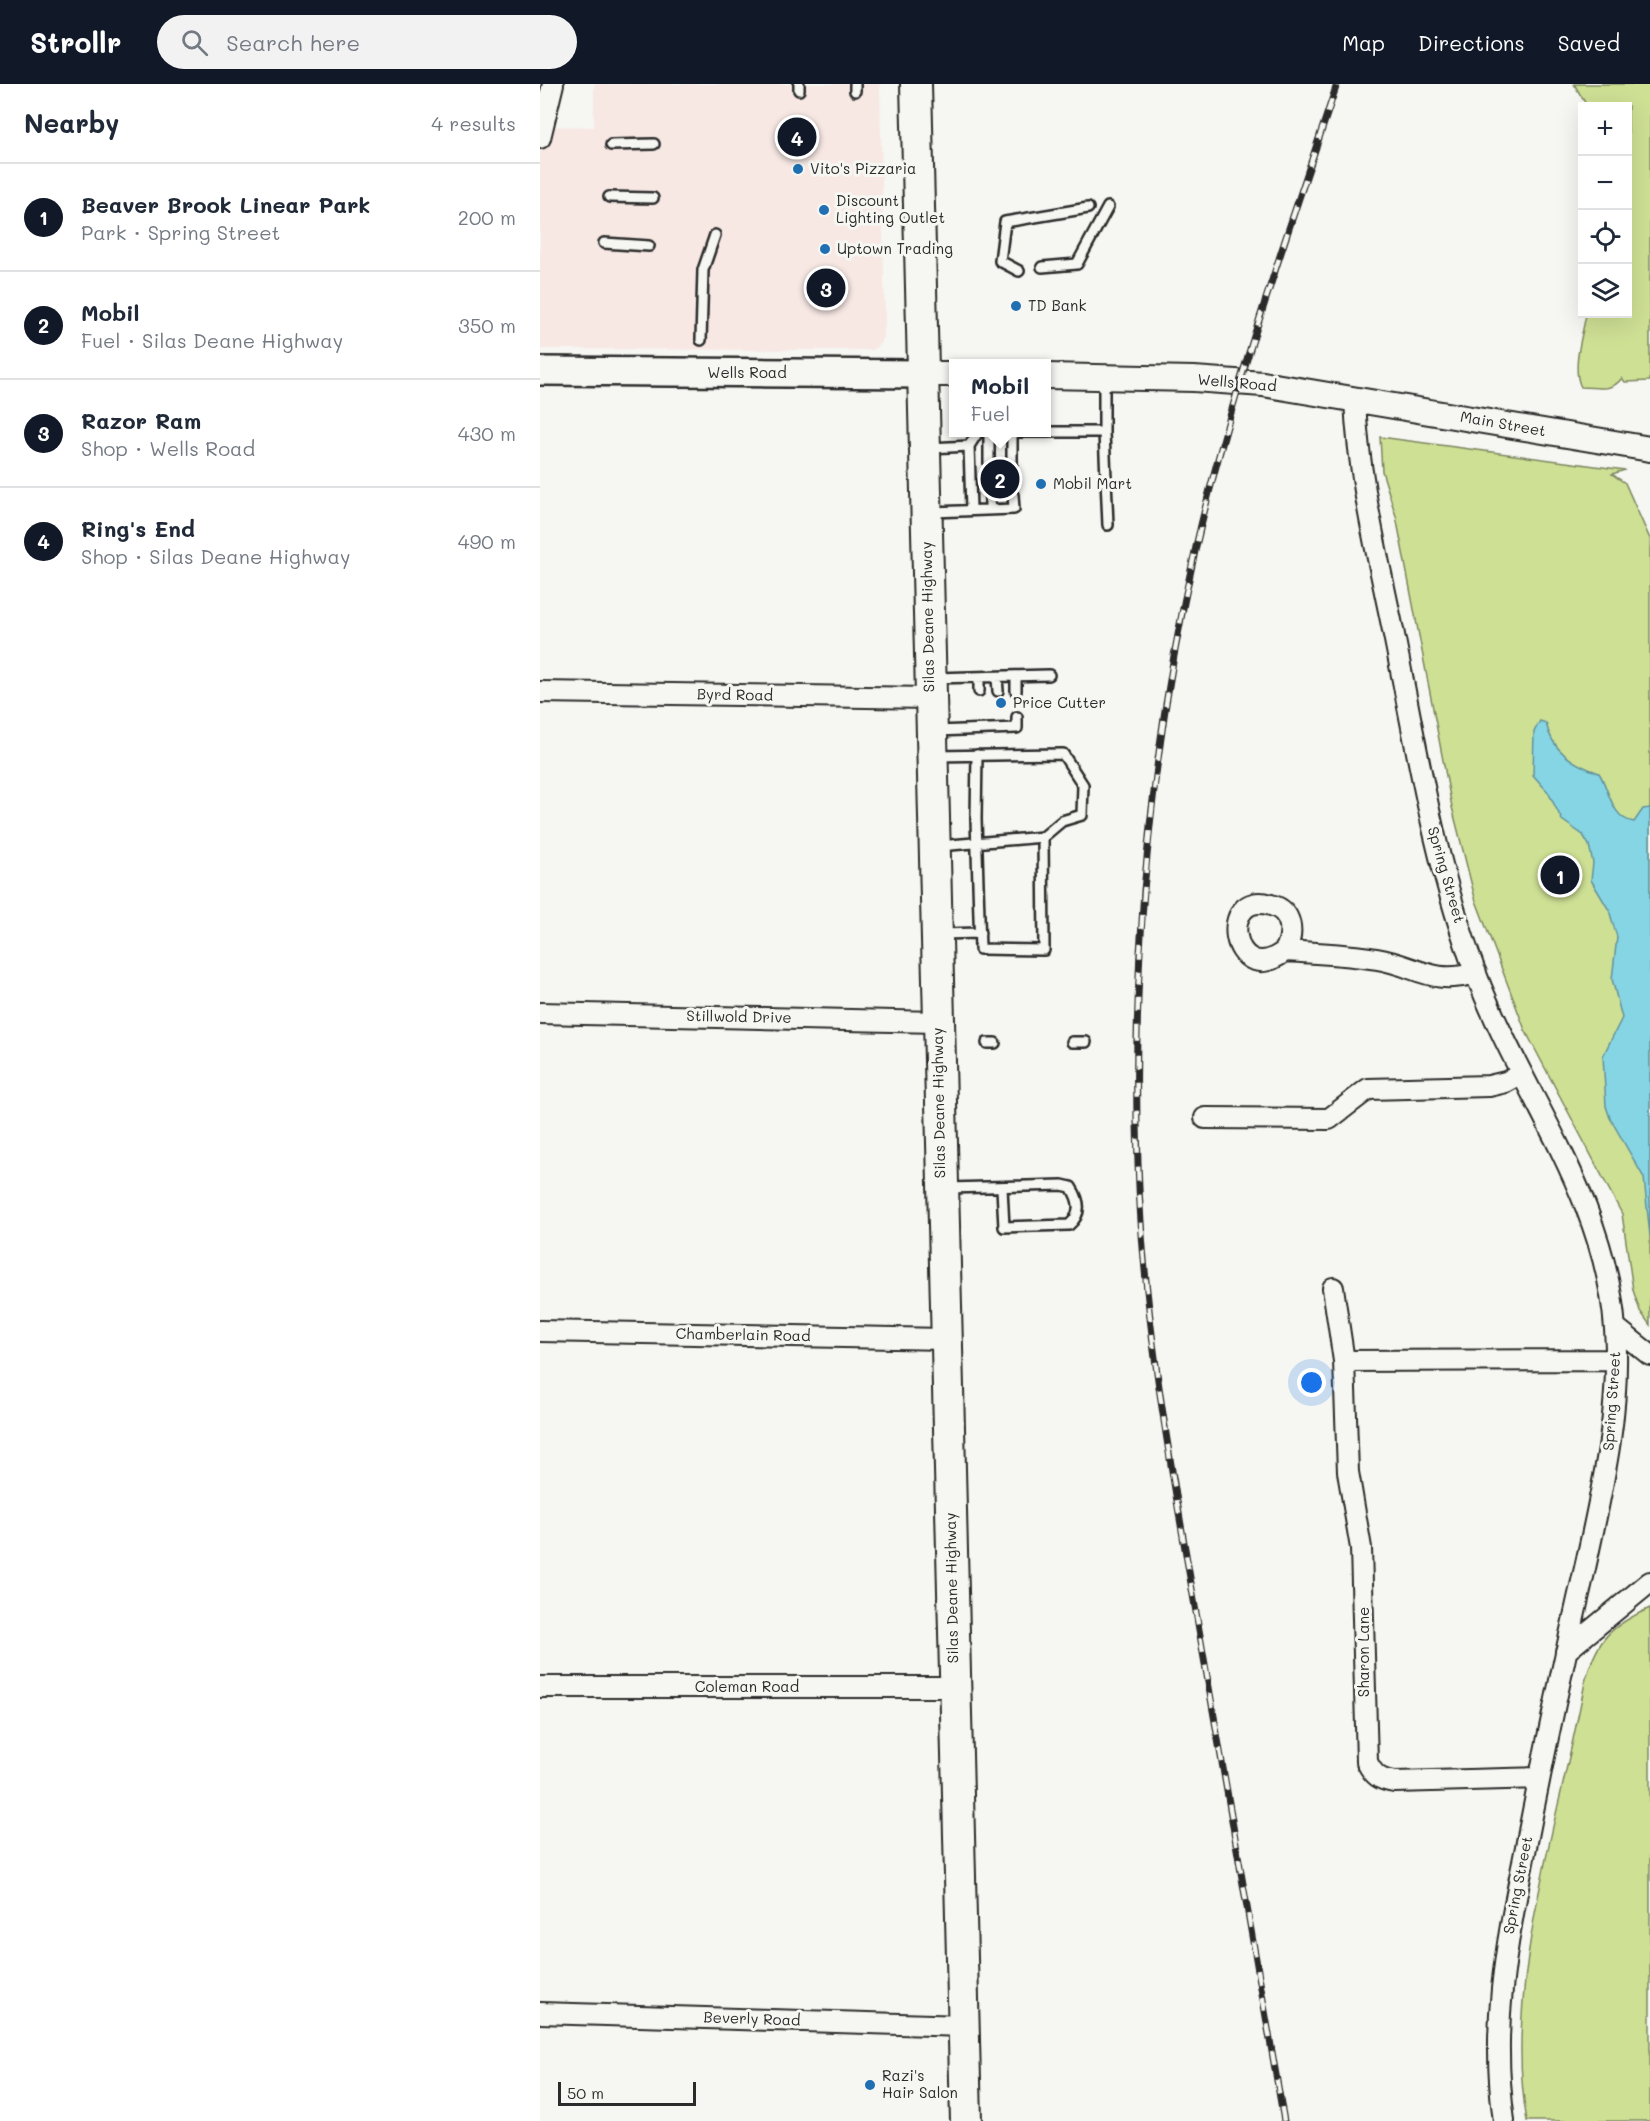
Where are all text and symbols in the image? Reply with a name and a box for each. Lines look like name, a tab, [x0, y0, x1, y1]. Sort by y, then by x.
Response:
search box	[157, 15, 577, 69]
text: Strollr	[30, 24, 121, 60]
icon: search	[178, 26, 211, 59]
text: Search here	[226, 28, 360, 57]
text: Map	[1342, 29, 1385, 56]
text: Directions	[1418, 29, 1525, 56]
text: Saved	[1558, 29, 1620, 56]
map controls	[1578, 102, 1632, 318]
button: +	[1578, 102, 1632, 156]
text: Nearby	[24, 106, 119, 140]
text: 4 results	[431, 110, 516, 136]
pin: 4	[778, 115, 816, 160]
button: −	[1578, 156, 1632, 210]
place label: Vito's Pizzaria	[810, 158, 916, 178]
marker: Vito's Pizzaria	[791, 162, 805, 176]
text: Beaver Brook Linear Park	[81, 190, 370, 219]
place label: Discount Lighting Outlet	[836, 190, 945, 227]
marker: Discount Lighting Outlet	[817, 203, 831, 217]
text: 1	[39, 204, 48, 230]
text: 200 m	[458, 204, 516, 230]
button: locate	[1578, 210, 1632, 264]
text: Park · Spring Street	[81, 219, 280, 245]
place label: Uptown Trading	[837, 238, 953, 258]
marker: Uptown Trading	[818, 242, 832, 256]
button: layers	[1578, 264, 1632, 318]
pin: 3	[806, 266, 846, 310]
place label: TD Bank	[1028, 295, 1086, 315]
text: Mobil	[81, 298, 140, 327]
marker: TD Bank	[1009, 299, 1023, 313]
text: 2	[38, 312, 49, 338]
text: 350 m	[458, 312, 516, 338]
text: Fuel · Silas Deane Highway	[81, 327, 343, 353]
popup	[949, 359, 1051, 437]
street label: Wells Road	[707, 362, 787, 382]
street label: Wells Road	[1197, 369, 1278, 395]
text: Mobil	[971, 371, 1029, 400]
text: Fuel	[971, 400, 1010, 426]
text: Razor Ram	[81, 406, 201, 435]
street label: Main Street	[1459, 406, 1548, 440]
text: 3	[38, 420, 50, 446]
text: 430 m	[458, 420, 516, 446]
text: Shop · Wells Road	[81, 435, 255, 461]
pin: 2	[980, 456, 1020, 502]
place label: Mobil Mart	[1053, 473, 1132, 493]
marker: Mobil Mart	[1034, 477, 1048, 491]
text: Ring's End	[81, 514, 195, 543]
text: 4	[37, 528, 50, 554]
text: 490 m	[458, 528, 516, 554]
street label: Silas Deane Highway	[916, 541, 938, 693]
text: Shop · Silas Deane Highway	[81, 543, 350, 569]
street label: Byrd Road	[697, 683, 773, 705]
place label: Price Cutter	[1013, 692, 1106, 712]
marker: Price Cutter	[994, 696, 1008, 710]
street label: Spring Street	[1424, 824, 1470, 925]
pin: 1	[1540, 852, 1580, 898]
street label: Stillwold Drive	[686, 1005, 792, 1027]
street label: Silas Deane Highway	[927, 1027, 949, 1179]
street label: Chamberlain Road	[675, 1323, 811, 1345]
street label: Spring Street	[1598, 1351, 1624, 1451]
your location	[1297, 1368, 1326, 1397]
street label: Silas Deane Highway	[940, 1512, 962, 1664]
street label: Sharon Lane	[1353, 1607, 1373, 1697]
street label: Coleman Road	[695, 1676, 799, 1696]
street label: Spring Street	[1498, 1834, 1536, 1935]
street label: Beverly Road	[703, 2006, 801, 2030]
place label: Razi's Hair Salon	[882, 2065, 958, 2102]
marker: Razi's Hair Salon	[863, 2078, 877, 2092]
scale bar	[558, 2079, 696, 2106]
text: 50 m	[567, 2082, 604, 2103]

